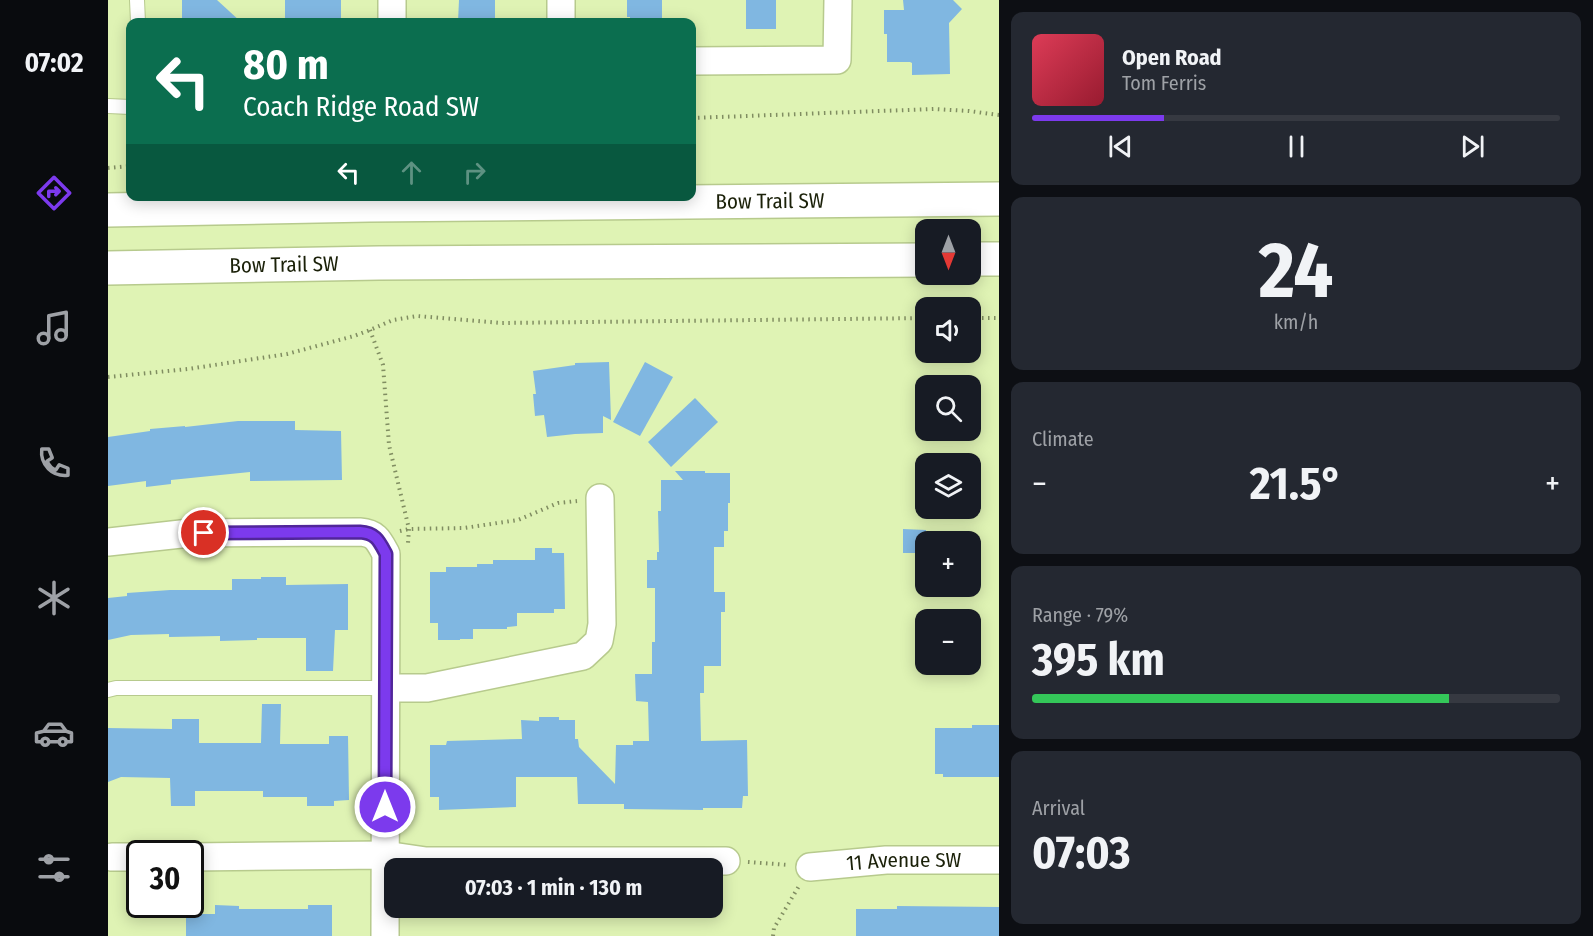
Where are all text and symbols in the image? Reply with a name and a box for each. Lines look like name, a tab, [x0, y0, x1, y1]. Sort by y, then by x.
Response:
text: 80 m	[243, 40, 329, 90]
icon: left	[144, 42, 222, 120]
text: Open Road	[1122, 44, 1222, 71]
text: 07:02	[25, 47, 83, 79]
text: Tom Ferris	[1122, 71, 1206, 95]
text: Coach Ridge Road SW	[243, 91, 479, 123]
icon: previous	[1104, 130, 1137, 163]
icon: pause	[1280, 130, 1313, 163]
icon: next	[1456, 130, 1489, 163]
icon: left	[332, 156, 365, 189]
icon: ahead	[395, 156, 428, 189]
icon: right	[458, 156, 491, 189]
icon: directions	[33, 172, 75, 214]
street label: Bow Trail SW	[715, 188, 825, 215]
north arrow	[915, 219, 981, 285]
map controls	[915, 219, 981, 675]
text: 24	[1259, 224, 1333, 318]
street label: Bow Trail SW	[229, 251, 339, 279]
button: sound	[915, 297, 981, 363]
icon: music	[33, 307, 75, 349]
text: km/h	[1274, 310, 1318, 334]
button: search	[915, 375, 981, 441]
text: Climate	[1032, 427, 1094, 451]
icon: phone	[33, 442, 75, 484]
button: layers	[915, 453, 981, 519]
text: 21.5°	[1250, 457, 1342, 511]
text: −	[1032, 464, 1047, 504]
text: +	[1545, 464, 1560, 504]
pin	[178, 507, 229, 558]
icon: arrive	[187, 516, 220, 549]
button: +	[915, 531, 981, 597]
icon: climate	[33, 577, 75, 619]
text: Range · 79%	[1032, 603, 1128, 627]
button: −	[915, 609, 981, 675]
text: 395 km	[1032, 633, 1165, 687]
icon: car	[33, 712, 75, 754]
position arrow	[353, 775, 417, 839]
text: Arrival	[1032, 796, 1085, 820]
text: 07:03	[1032, 826, 1131, 880]
speed limit sign: 30	[126, 840, 204, 918]
icon: filters	[33, 847, 75, 889]
street label: 11 Avenue SW	[845, 847, 961, 877]
text: 07:03 · 1 min · 130 m	[465, 874, 642, 901]

